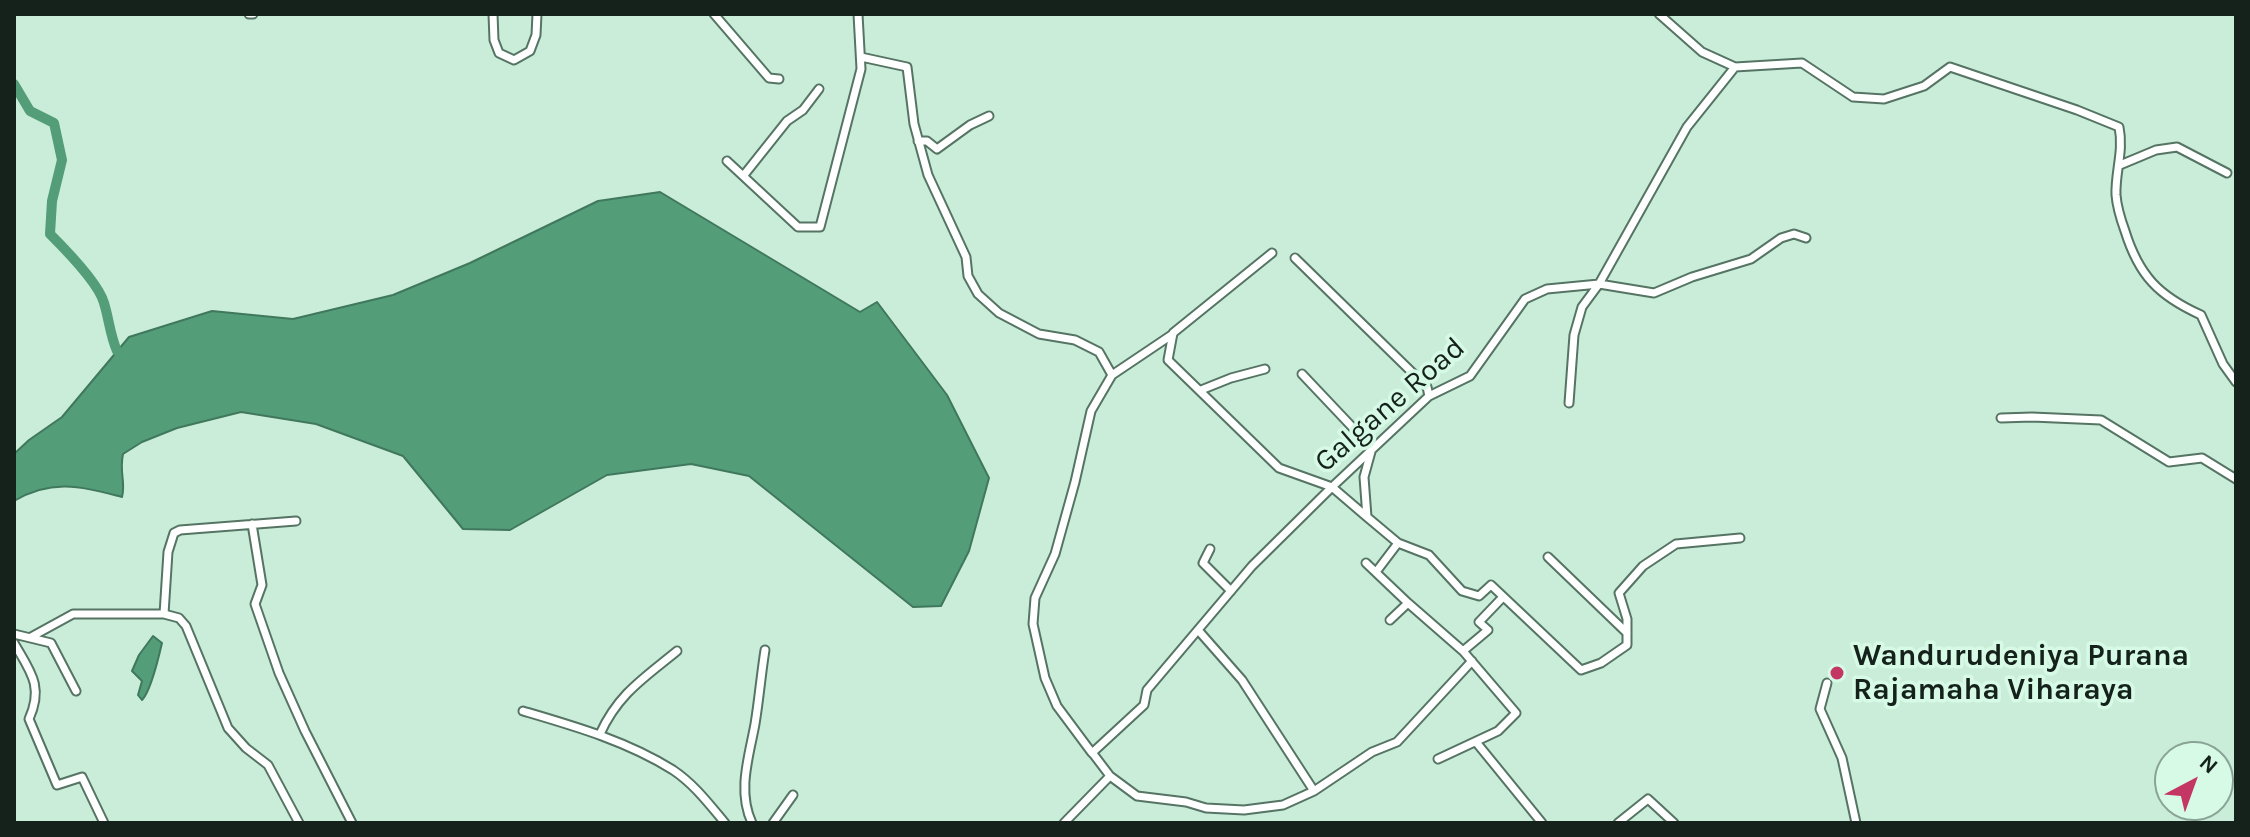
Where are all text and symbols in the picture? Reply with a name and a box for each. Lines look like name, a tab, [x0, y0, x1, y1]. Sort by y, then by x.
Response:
street label: Galgane Road	[1307, 330, 1473, 480]
place label: Wandurudeniya Purana Rajamaha Viharaya	[1853, 638, 2189, 708]
marker: Wandurudeniya Purana Rajamaha Viharaya	[1828, 664, 1846, 682]
north arrow	[2154, 741, 2234, 821]
text: N	[2194, 749, 2223, 779]

